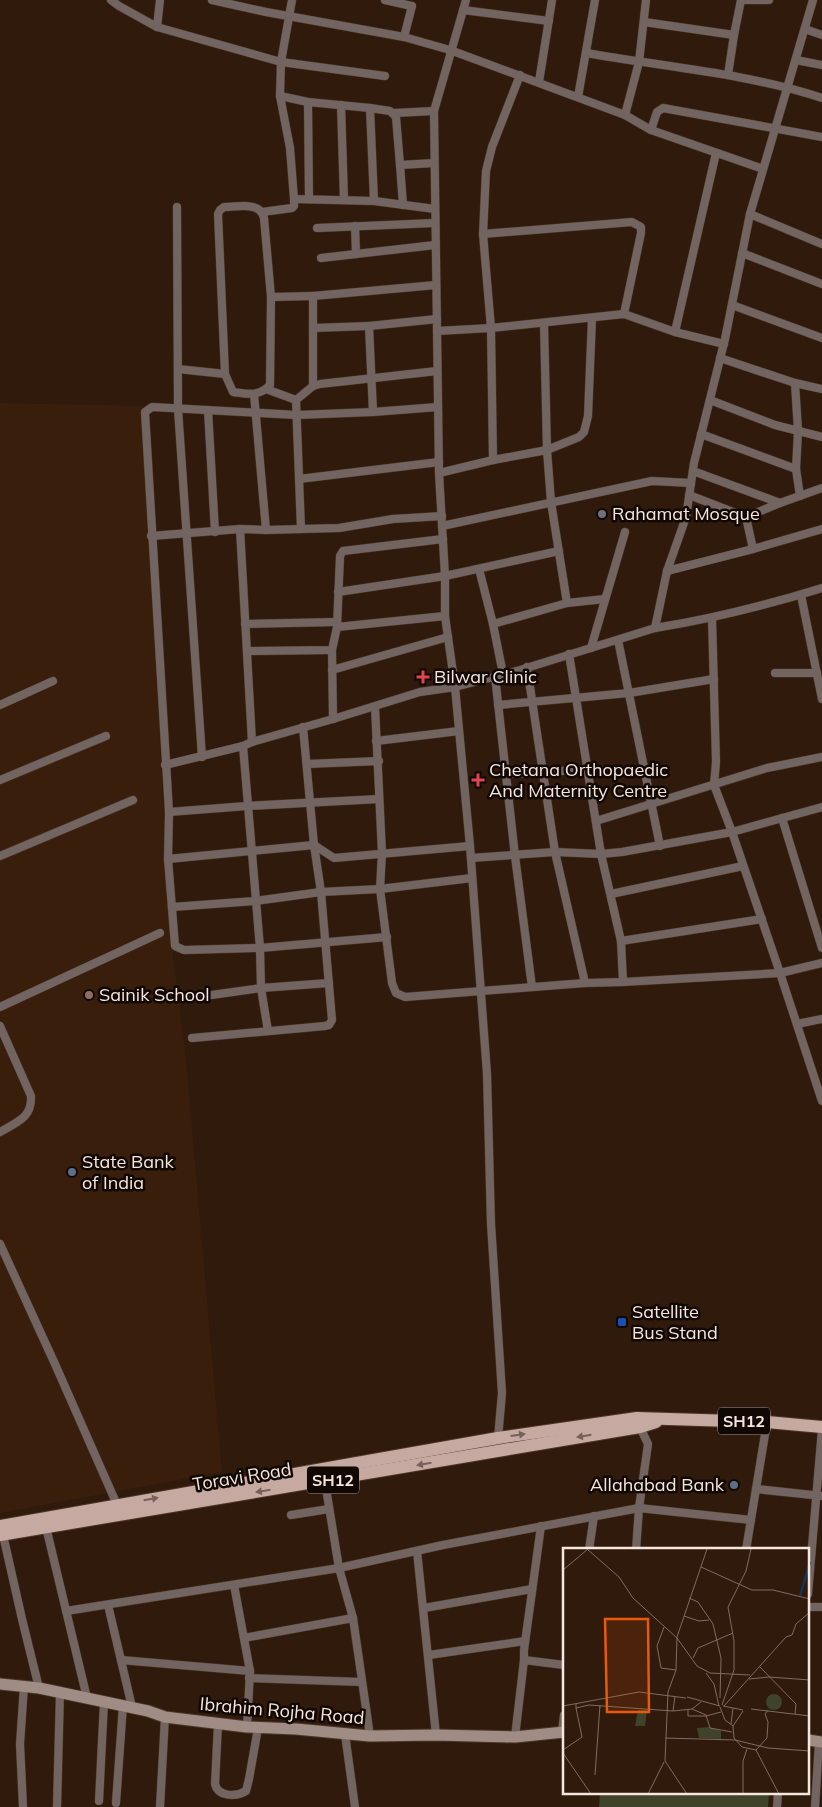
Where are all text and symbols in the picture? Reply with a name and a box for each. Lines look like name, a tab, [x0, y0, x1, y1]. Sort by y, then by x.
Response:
place label: Rahamat Mosque	[612, 502, 760, 525]
marker: Rahamat Mosque	[596, 508, 608, 520]
place label: Bilwar Clinic	[434, 665, 537, 688]
marker: Bilwar Clinic	[416, 670, 430, 684]
place label: Chetana Orthopaedic And Maternity Centre	[489, 758, 668, 802]
marker: Chetana Orthopaedic And Maternity Centre	[471, 773, 485, 787]
place label: Sainik School	[99, 983, 210, 1006]
marker: Sainik School	[83, 989, 95, 1001]
place label: State Bank of India	[82, 1150, 175, 1194]
marker: State Bank of India	[66, 1166, 78, 1178]
place label: Satellite Bus Stand	[632, 1300, 718, 1344]
marker: Satellite Bus Stand	[616, 1316, 628, 1328]
road number: SH12	[718, 1408, 770, 1434]
one-way arrow	[511, 1431, 527, 1439]
one-way arrow	[575, 1433, 591, 1441]
street label: Toravi Road	[191, 1457, 293, 1496]
one-way arrow	[415, 1460, 431, 1468]
road number: SH12	[307, 1466, 359, 1494]
place label: Allahabad Bank	[590, 1473, 725, 1496]
marker: Allahabad Bank	[728, 1479, 740, 1491]
one-way arrow	[255, 1488, 271, 1496]
one-way arrow	[144, 1495, 160, 1503]
inset map	[563, 1548, 810, 1794]
street label: Ibrahim Rojha Road	[199, 1692, 365, 1729]

